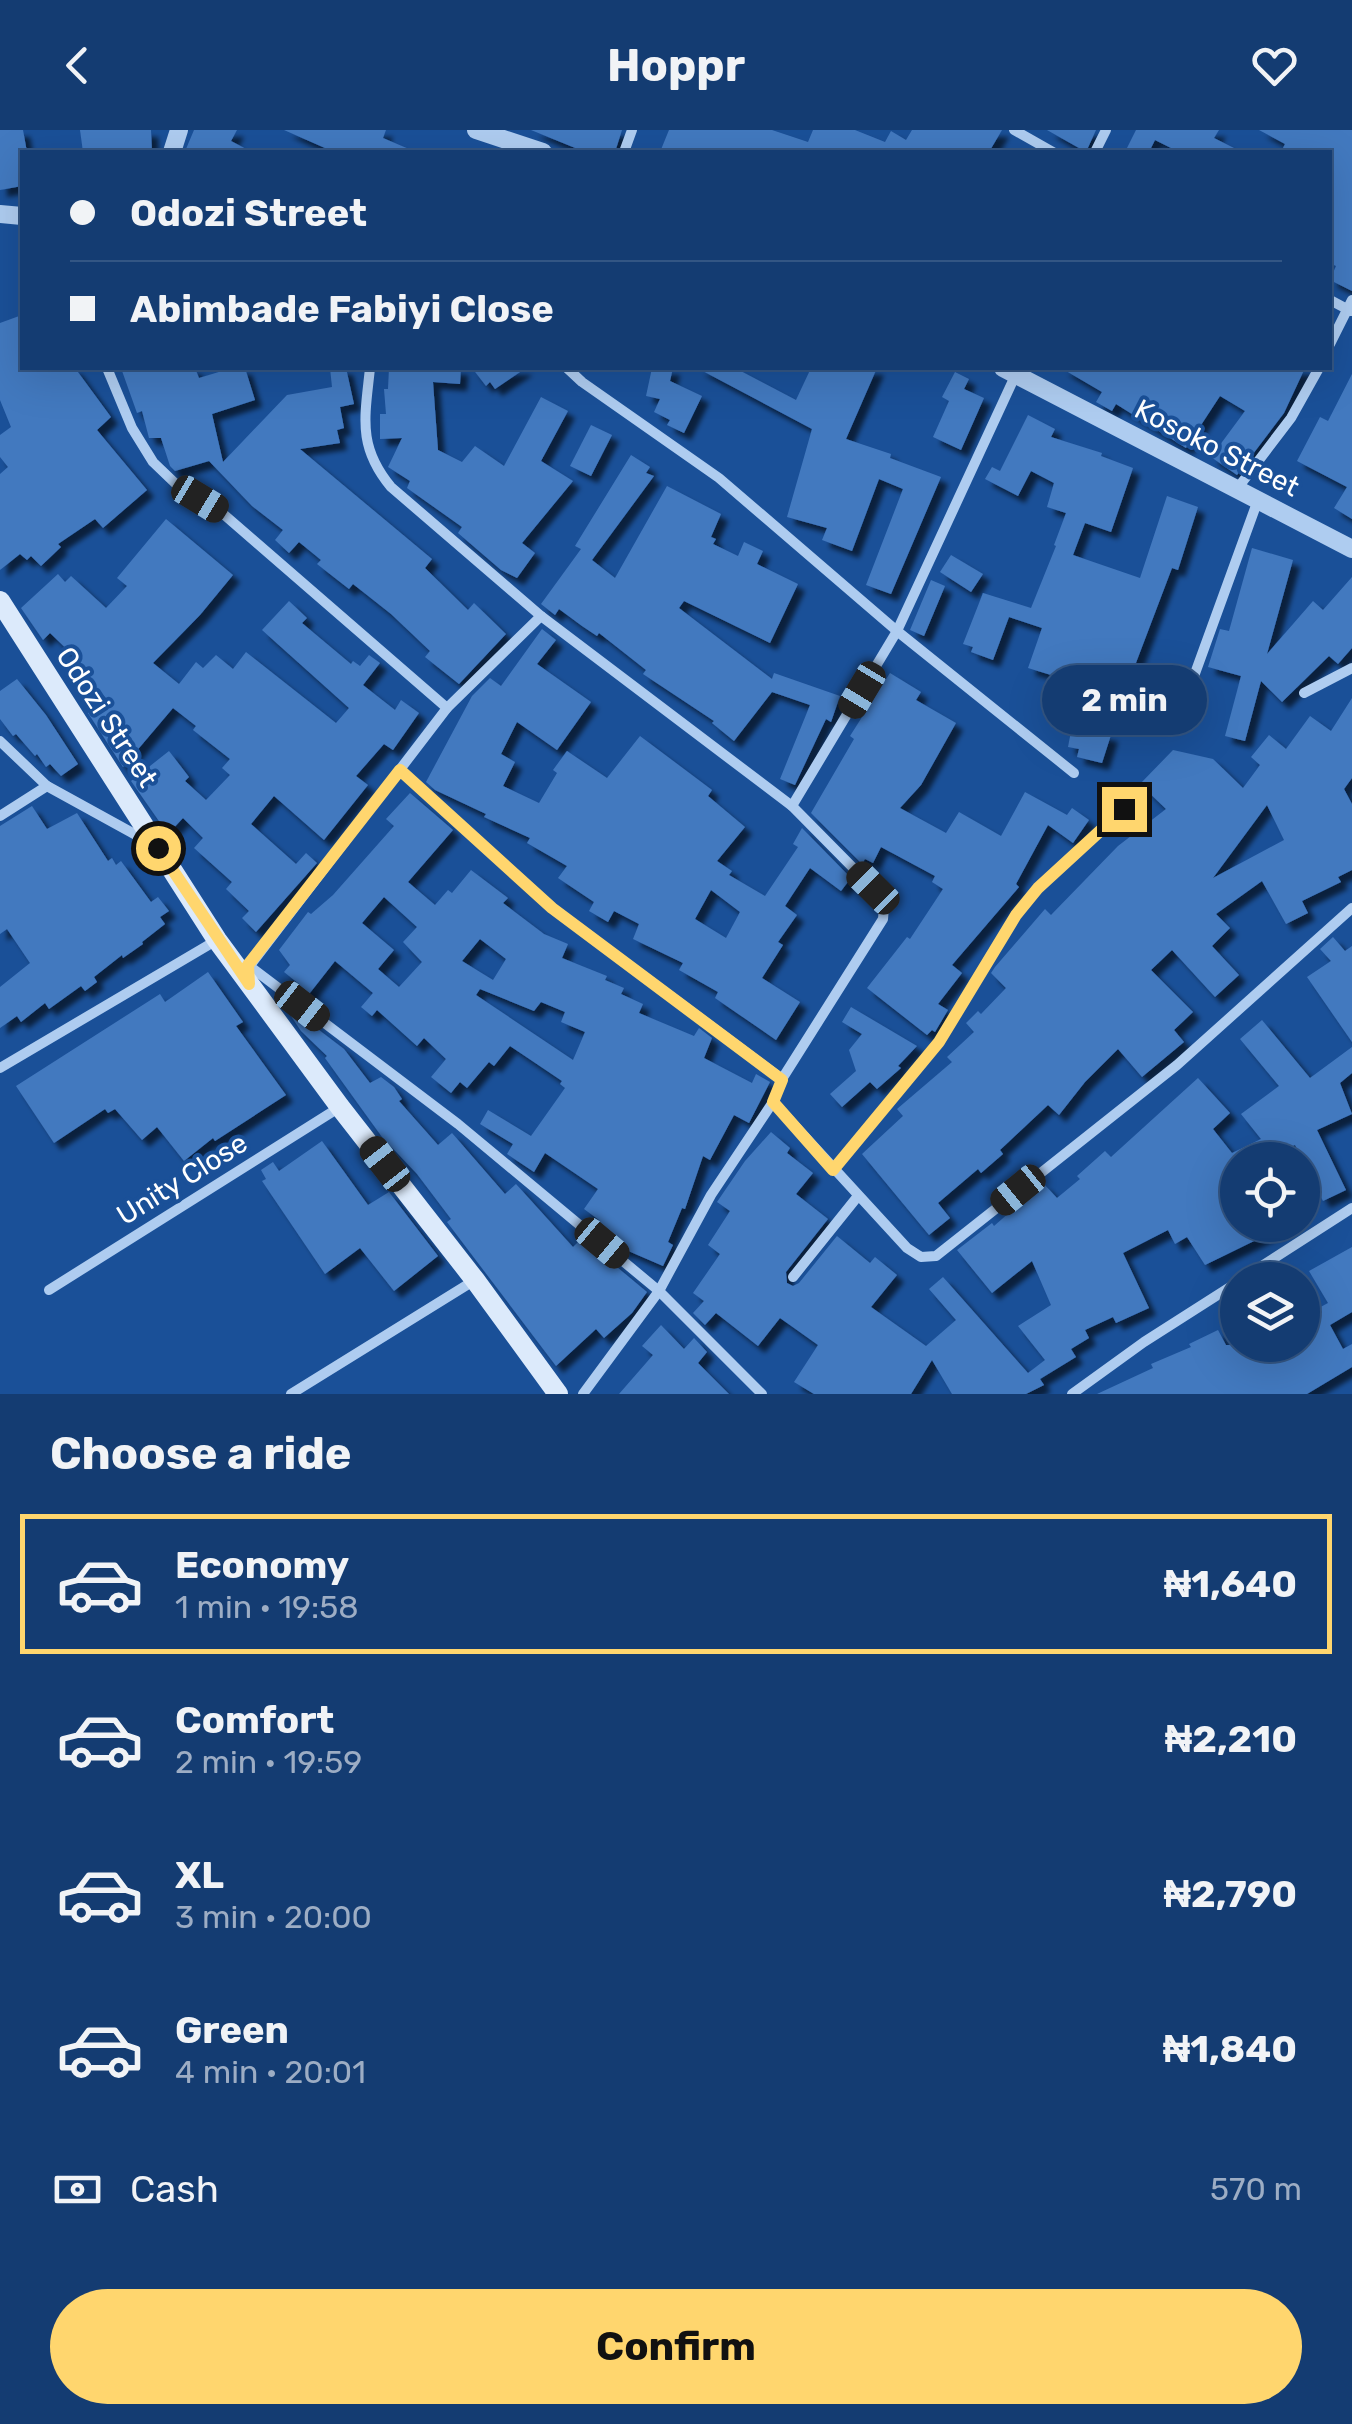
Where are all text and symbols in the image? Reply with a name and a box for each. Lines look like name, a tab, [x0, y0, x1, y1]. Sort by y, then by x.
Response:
icon: back	[50, 38, 105, 93]
icon: heart	[1247, 38, 1302, 93]
text: Hoppr	[607, 39, 745, 92]
text: Odozi Street	[130, 190, 367, 236]
text: Abimbade Fabiyi Close	[130, 286, 554, 332]
street label: Kosoko Street	[1129, 392, 1305, 504]
car	[167, 471, 233, 527]
street label: Odozi Street	[49, 641, 165, 793]
car	[834, 657, 890, 723]
callout: 2 min	[1042, 664, 1206, 734]
text: 2 min	[1081, 681, 1168, 719]
route end	[1102, 787, 1147, 832]
route start	[136, 826, 181, 871]
car	[841, 856, 905, 920]
car	[269, 976, 335, 1036]
street label: Unity Close	[111, 1126, 253, 1232]
car	[355, 1131, 415, 1197]
map controls	[1220, 1142, 1320, 1362]
button: locate	[1220, 1142, 1320, 1242]
car	[985, 1159, 1051, 1221]
car	[569, 1212, 635, 1274]
button: layers	[1220, 1262, 1320, 1362]
text: Choose a ride	[50, 1427, 352, 1480]
icon: car	[55, 1539, 145, 1629]
text: Economy	[175, 1542, 349, 1588]
text: ₦1,640	[1164, 1561, 1297, 1607]
text: 1 min · 19:58	[175, 1588, 359, 1626]
icon: car	[55, 1694, 145, 1784]
text: Comfort	[175, 1697, 334, 1743]
text: ₦2,210	[1165, 1716, 1297, 1762]
text: 2 min · 19:59	[175, 1743, 362, 1781]
icon: car	[55, 1849, 145, 1939]
text: XL	[175, 1852, 224, 1898]
text: ₦2,790	[1163, 1871, 1297, 1917]
text: 3 min · 20:00	[175, 1898, 372, 1936]
icon: car	[55, 2004, 145, 2094]
text: Green	[175, 2007, 289, 2053]
text: ₦1,840	[1163, 2026, 1297, 2072]
text: 4 min · 20:01	[175, 2053, 366, 2091]
icon: cash	[50, 2162, 105, 2217]
text: Cash	[130, 2166, 219, 2212]
text: 570 m	[1210, 2170, 1302, 2208]
button: Confirm	[50, 2289, 1302, 2404]

